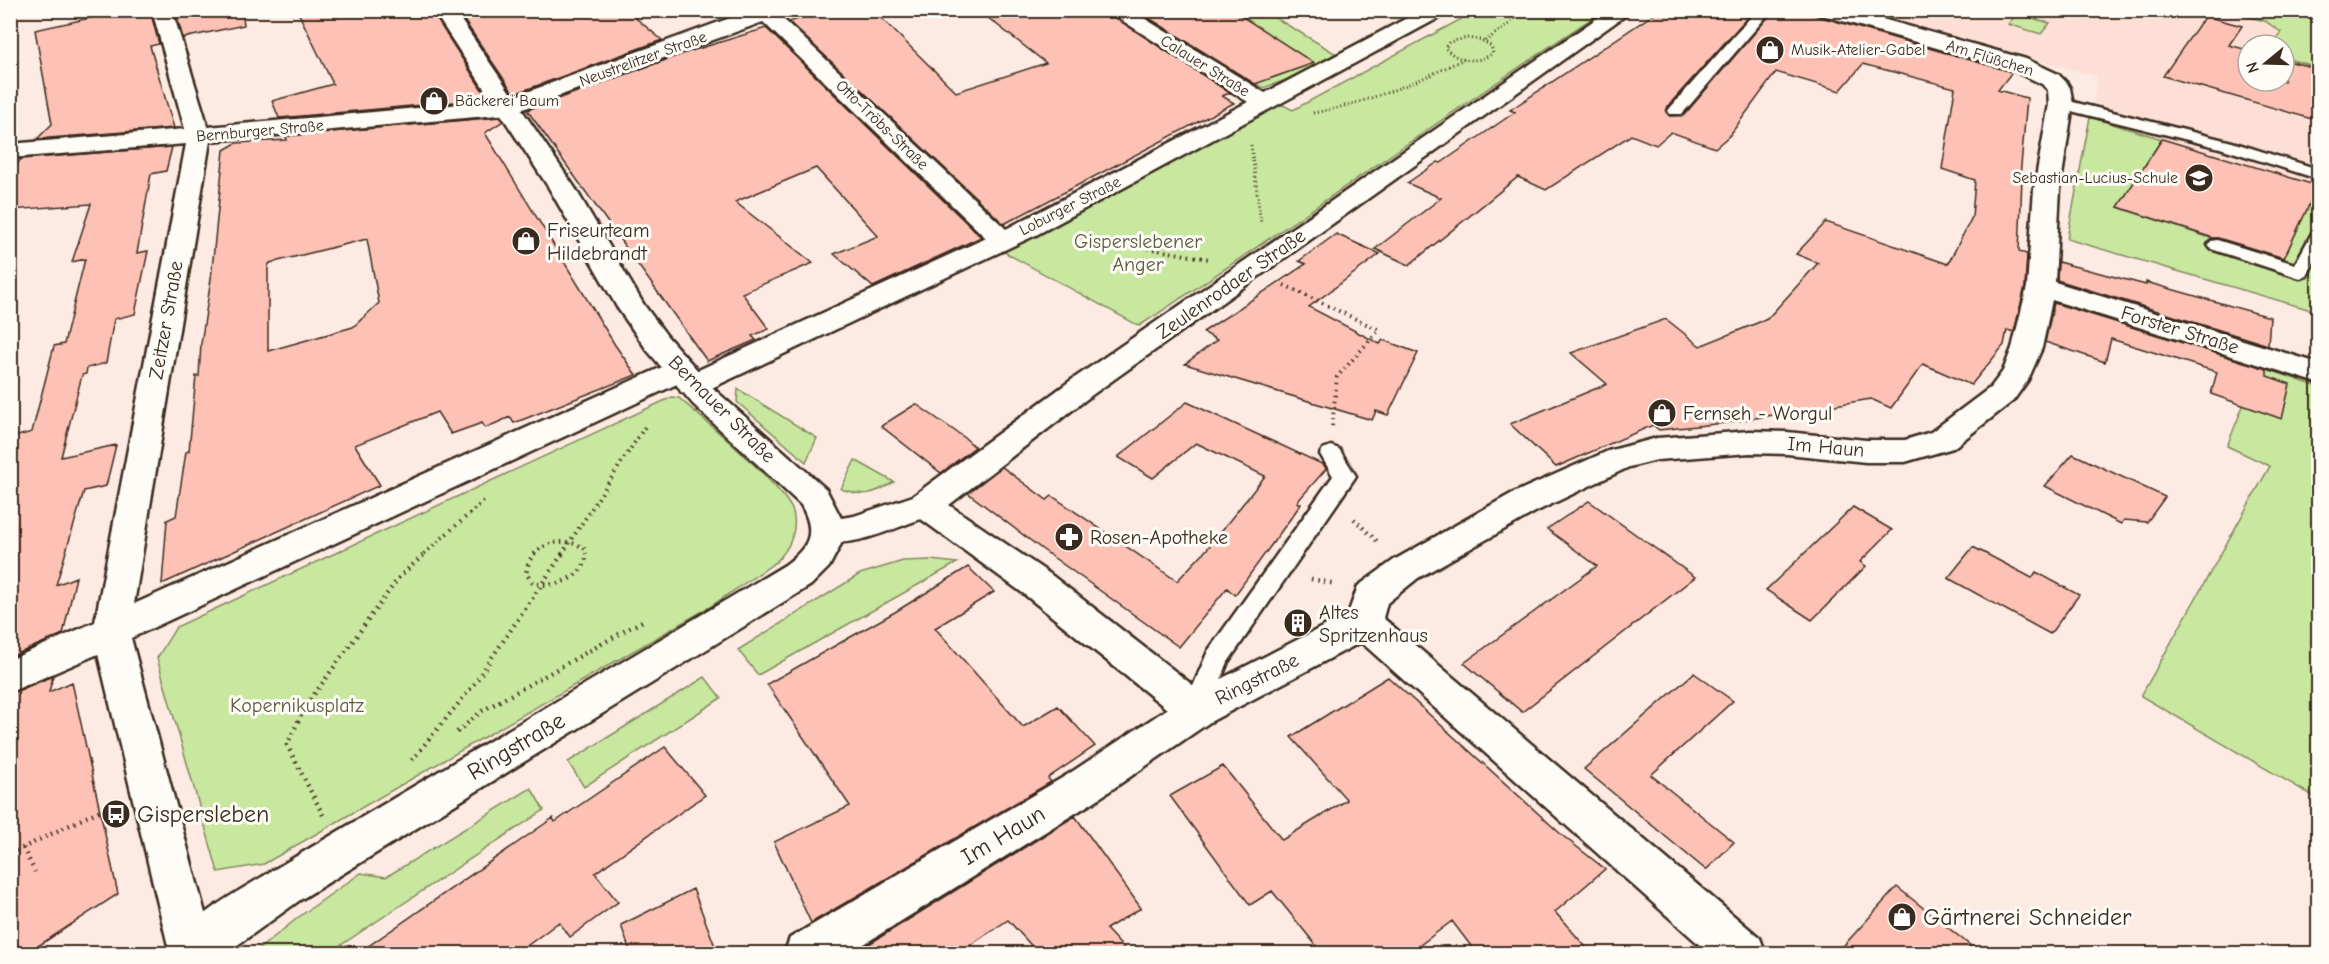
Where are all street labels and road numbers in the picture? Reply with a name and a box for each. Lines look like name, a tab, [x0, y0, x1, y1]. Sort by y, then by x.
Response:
street label: Neustrelitzer Straße	[577, 28, 709, 90]
street label: Calauer Straße	[1157, 31, 1253, 101]
street label: Am Flüßchen	[1944, 36, 2036, 80]
street label: Otto-Tröbs-Straße	[832, 76, 932, 174]
street label: Bernburger Straße	[195, 116, 325, 146]
street label: Loburger Straße	[1016, 173, 1124, 239]
street label: Zeulenrodaer Straße	[1152, 224, 1310, 344]
street label: Zeitzer Straße	[144, 259, 188, 381]
street label: Forster Straße	[2118, 301, 2242, 359]
street label: Bernauer Straße	[664, 351, 780, 467]
street label: Im Haun	[1787, 432, 1865, 462]
street label: Ringstraße	[1211, 648, 1303, 710]
street label: Ringstraße	[462, 706, 570, 786]
street label: Im Haun	[956, 799, 1050, 871]

